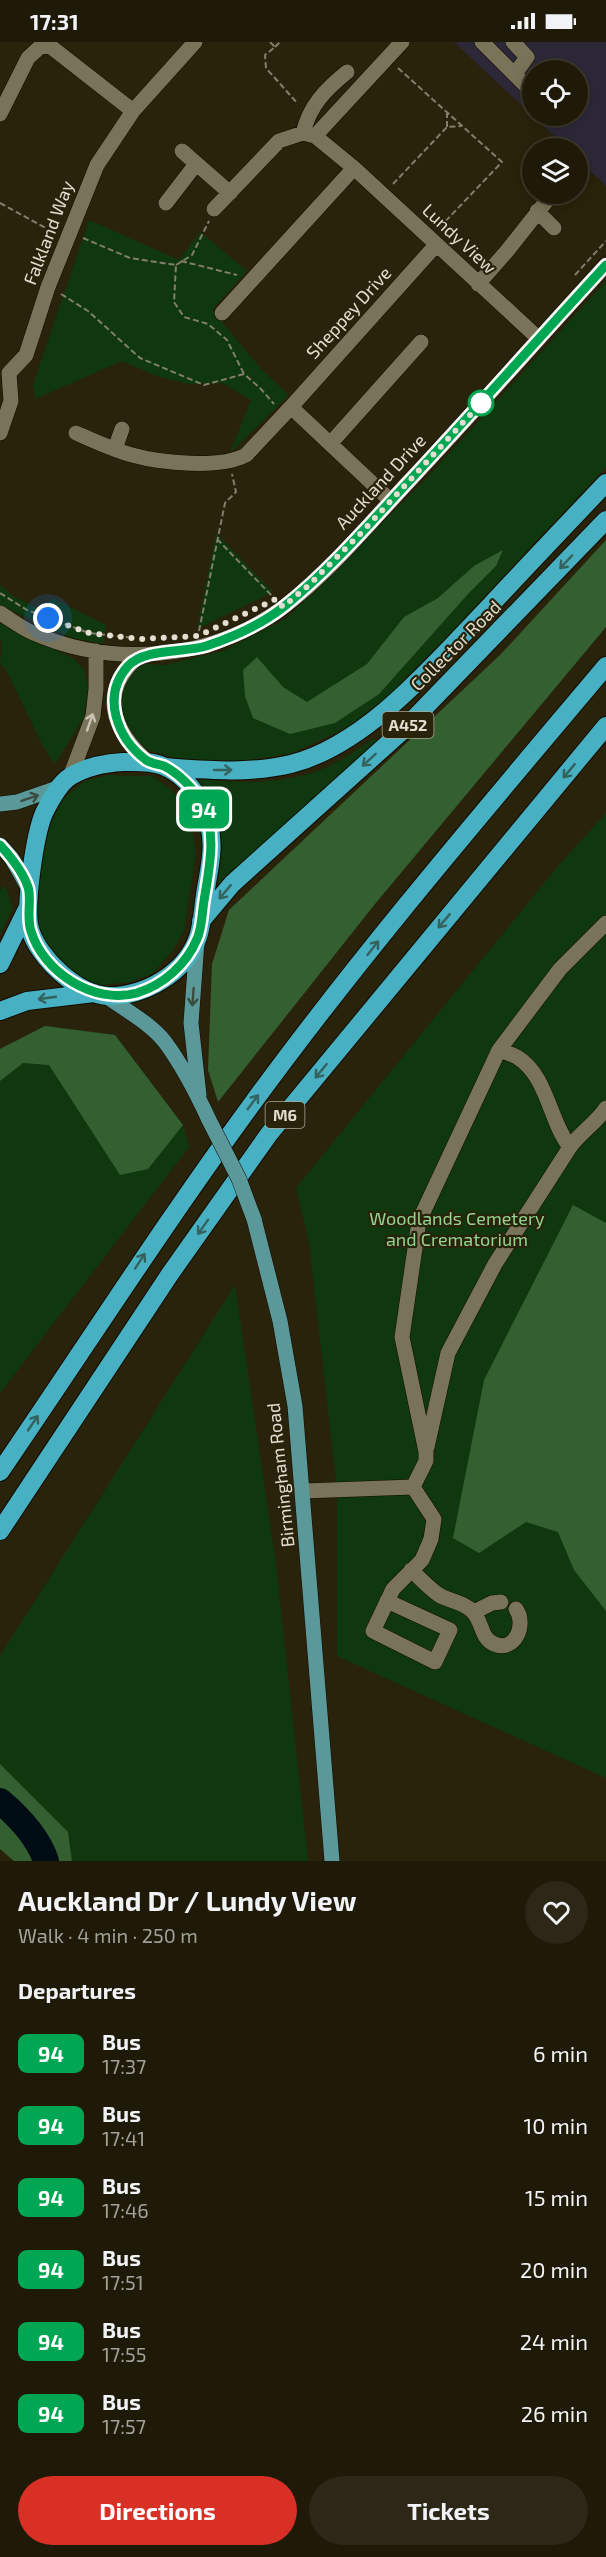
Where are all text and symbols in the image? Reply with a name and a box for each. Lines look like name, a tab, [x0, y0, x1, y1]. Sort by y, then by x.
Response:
text: 17:31	[30, 8, 79, 34]
map controls	[522, 60, 588, 204]
button: locate	[522, 60, 588, 126]
button: layers	[522, 138, 588, 204]
street label: Falkland Way	[18, 177, 78, 288]
street label: Lundy View	[418, 199, 501, 278]
street label: Sheppey Drive	[301, 262, 395, 363]
unlabelled marker	[468, 390, 494, 416]
street label: Auckland Drive	[331, 429, 430, 533]
one-way arrow	[559, 555, 573, 570]
street label: Collector Road	[405, 595, 505, 695]
your location	[33, 603, 63, 633]
road number: A452	[382, 712, 434, 738]
one-way arrow	[86, 713, 97, 732]
one-way arrow	[362, 753, 377, 767]
one-way arrow	[562, 763, 575, 779]
one-way arrow	[213, 764, 233, 776]
line badge: 94	[177, 790, 231, 828]
one-way arrow	[20, 791, 39, 802]
text: 94	[191, 797, 217, 822]
one-way arrow	[219, 884, 232, 900]
one-way arrow	[438, 913, 451, 929]
one-way arrow	[367, 940, 380, 956]
one-way arrow	[188, 986, 199, 1006]
one-way arrow	[37, 992, 57, 1003]
one-way arrow	[314, 1063, 327, 1079]
one-way arrow	[247, 1094, 260, 1110]
road number: M6	[266, 1102, 304, 1128]
park label: Woodlands Cemetery and Crematorium	[369, 1207, 545, 1250]
one-way arrow	[197, 1219, 209, 1235]
one-way arrow	[134, 1252, 147, 1269]
street label: Birmingham Road	[261, 1402, 299, 1548]
one-way arrow	[27, 1416, 39, 1432]
button: heart	[525, 1881, 588, 1944]
text: Auckland Dr / Lundy View	[18, 1883, 357, 1917]
text: Walk · 4 min · 250 m	[18, 1923, 198, 1947]
text: Departures	[18, 1977, 136, 2003]
text: Bus	[102, 2028, 141, 2054]
text: 6 min	[533, 2040, 588, 2066]
text: 94	[38, 2041, 64, 2066]
text: 17:37	[102, 2054, 146, 2078]
text: Bus	[102, 2100, 141, 2126]
text: 10 min	[524, 2112, 588, 2138]
text: 94	[38, 2113, 64, 2138]
text: 17:41	[102, 2126, 145, 2150]
text: Bus	[102, 2172, 141, 2198]
text: 15 min	[525, 2184, 588, 2210]
text: 94	[38, 2185, 64, 2210]
text: 17:46	[102, 2198, 149, 2222]
text: Bus	[102, 2244, 141, 2270]
text: 20 min	[520, 2256, 588, 2282]
text: 94	[38, 2257, 64, 2282]
text: 17:51	[102, 2270, 144, 2294]
text: Bus	[102, 2316, 141, 2342]
text: 24 min	[520, 2328, 588, 2354]
text: 94	[38, 2329, 64, 2354]
text: 17:55	[102, 2342, 146, 2366]
text: Bus	[102, 2388, 141, 2414]
text: 26 min	[521, 2400, 588, 2426]
text: 94	[38, 2401, 64, 2426]
text: 17:57	[102, 2414, 146, 2438]
button: Directions	[18, 2476, 297, 2545]
button: Tickets	[309, 2476, 588, 2545]

